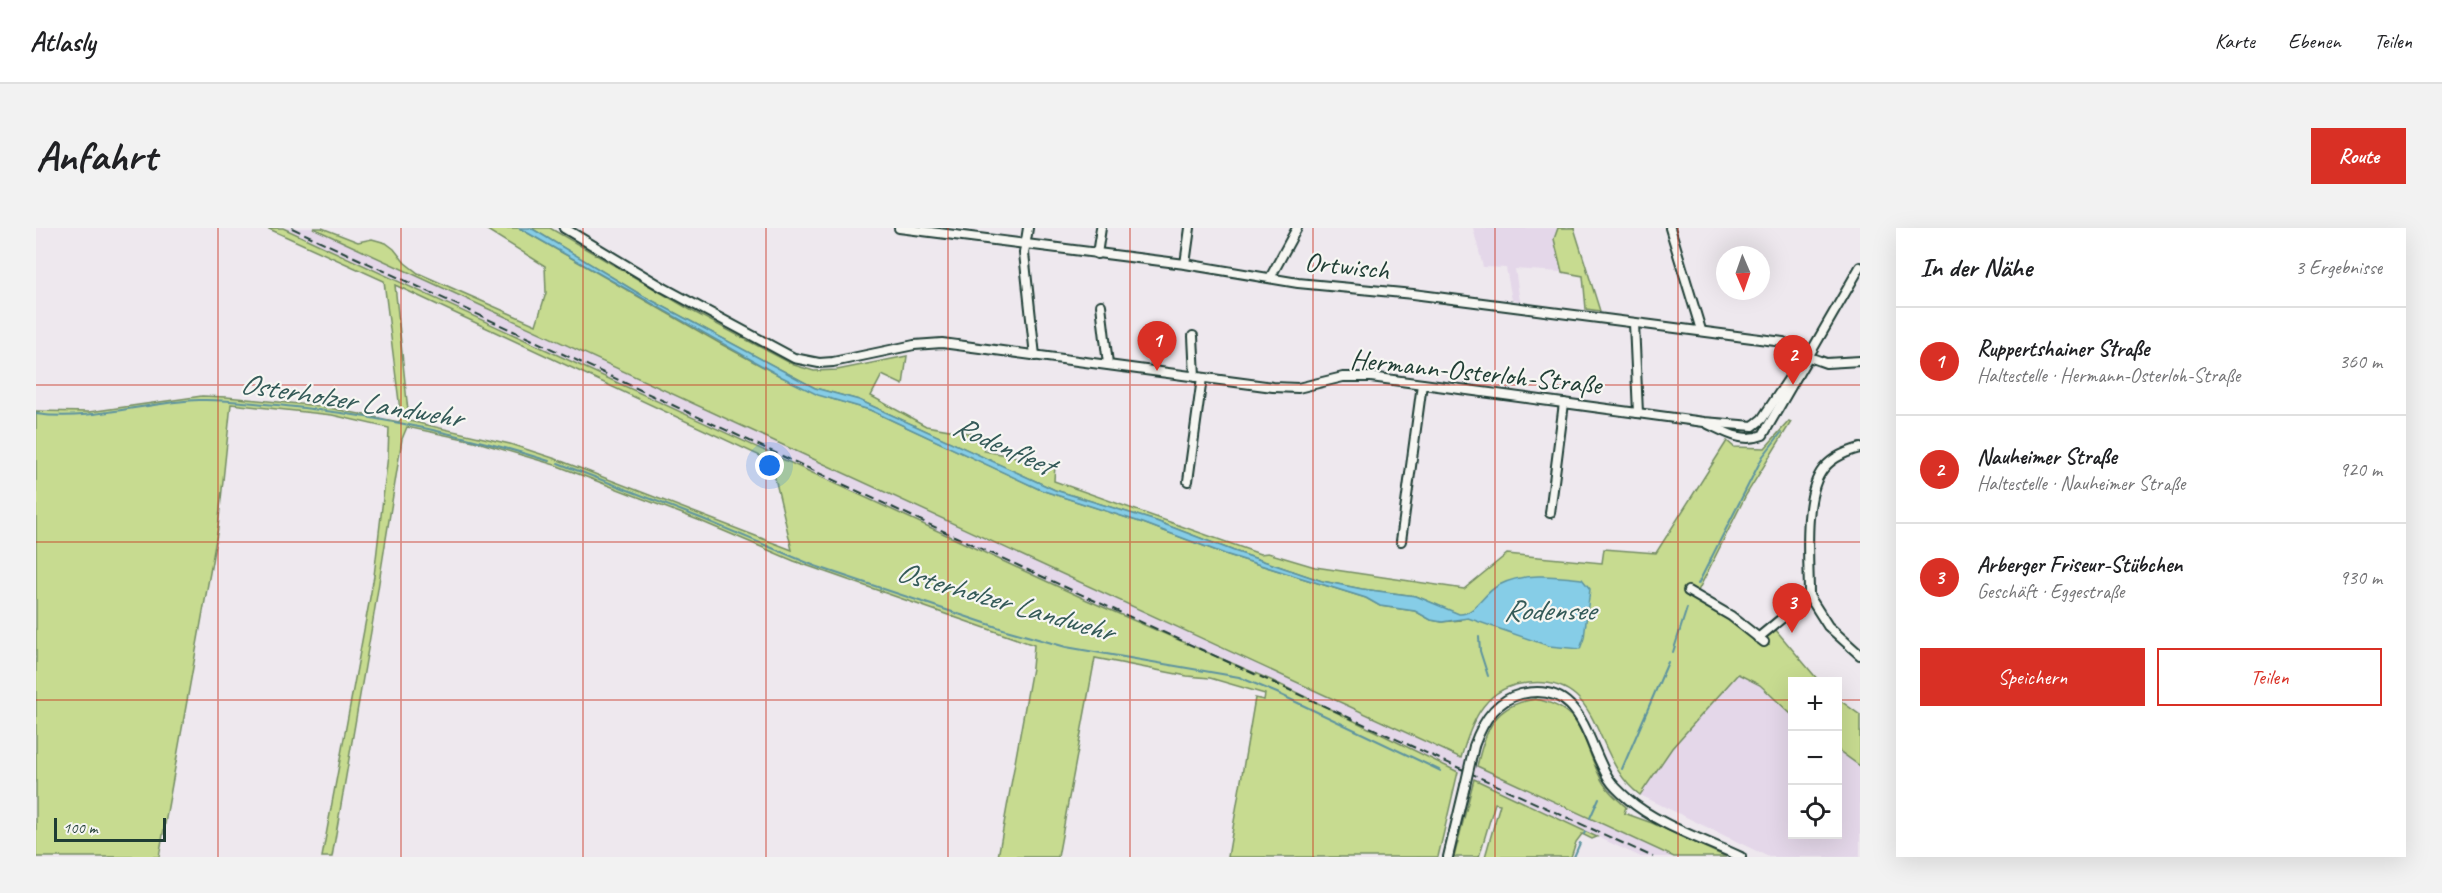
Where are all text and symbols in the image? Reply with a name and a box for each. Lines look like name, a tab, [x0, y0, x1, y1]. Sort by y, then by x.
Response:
text: Atlasly	[30, 24, 95, 59]
text: Karte	[2215, 28, 2255, 54]
text: Ebenen	[2288, 28, 2341, 54]
text: Teilen	[2374, 28, 2412, 54]
button: Route	[2311, 128, 2406, 184]
text: Anfahrt	[36, 130, 156, 183]
street label: Ortwisch	[1303, 244, 1391, 287]
north arrow	[1716, 246, 1770, 300]
text: In der Nähe	[1920, 251, 2032, 284]
text: 3 Ergebnisse	[2295, 255, 2382, 280]
pin: 1	[1138, 322, 1176, 371]
text: Ruppertshainer Straße	[1977, 335, 2149, 363]
pin: 2	[1774, 336, 1812, 385]
street label: Hermann-Osterloh-Straße	[1349, 341, 1605, 402]
text: 1	[1935, 349, 1944, 374]
text: 360 m	[2339, 349, 2382, 374]
text: Haltestelle · Hermann-Osterloh-Straße	[1977, 363, 2240, 388]
water label: Osterholzer Landwehr	[238, 364, 470, 437]
water label: Rodenfleet	[947, 406, 1065, 487]
text: Nauheimer Straße	[1977, 443, 2117, 471]
your location	[755, 451, 784, 480]
text: 2	[1935, 457, 1944, 482]
text: 920 m	[2339, 457, 2382, 482]
text: Haltestelle · Nauheimer Straße	[1977, 471, 2185, 496]
text: Arberger Friseur-Stübchen	[1977, 551, 2182, 579]
water label: Osterholzer Landwehr	[892, 552, 1123, 652]
text: 3	[1935, 565, 1944, 590]
text: 930 m	[2339, 565, 2382, 590]
text: Geschäft · Eggestraße	[1977, 579, 2124, 604]
pin: 3	[1772, 584, 1812, 633]
water label: Rodensee	[1503, 591, 1599, 629]
button: Speichern	[1920, 648, 2145, 706]
button: Teilen	[2157, 648, 2382, 706]
map controls	[1788, 677, 1842, 839]
button: +	[1788, 677, 1842, 731]
button: −	[1788, 731, 1842, 785]
button: locate	[1788, 785, 1842, 839]
scale bar	[54, 815, 166, 842]
text: 100 m	[63, 818, 97, 838]

